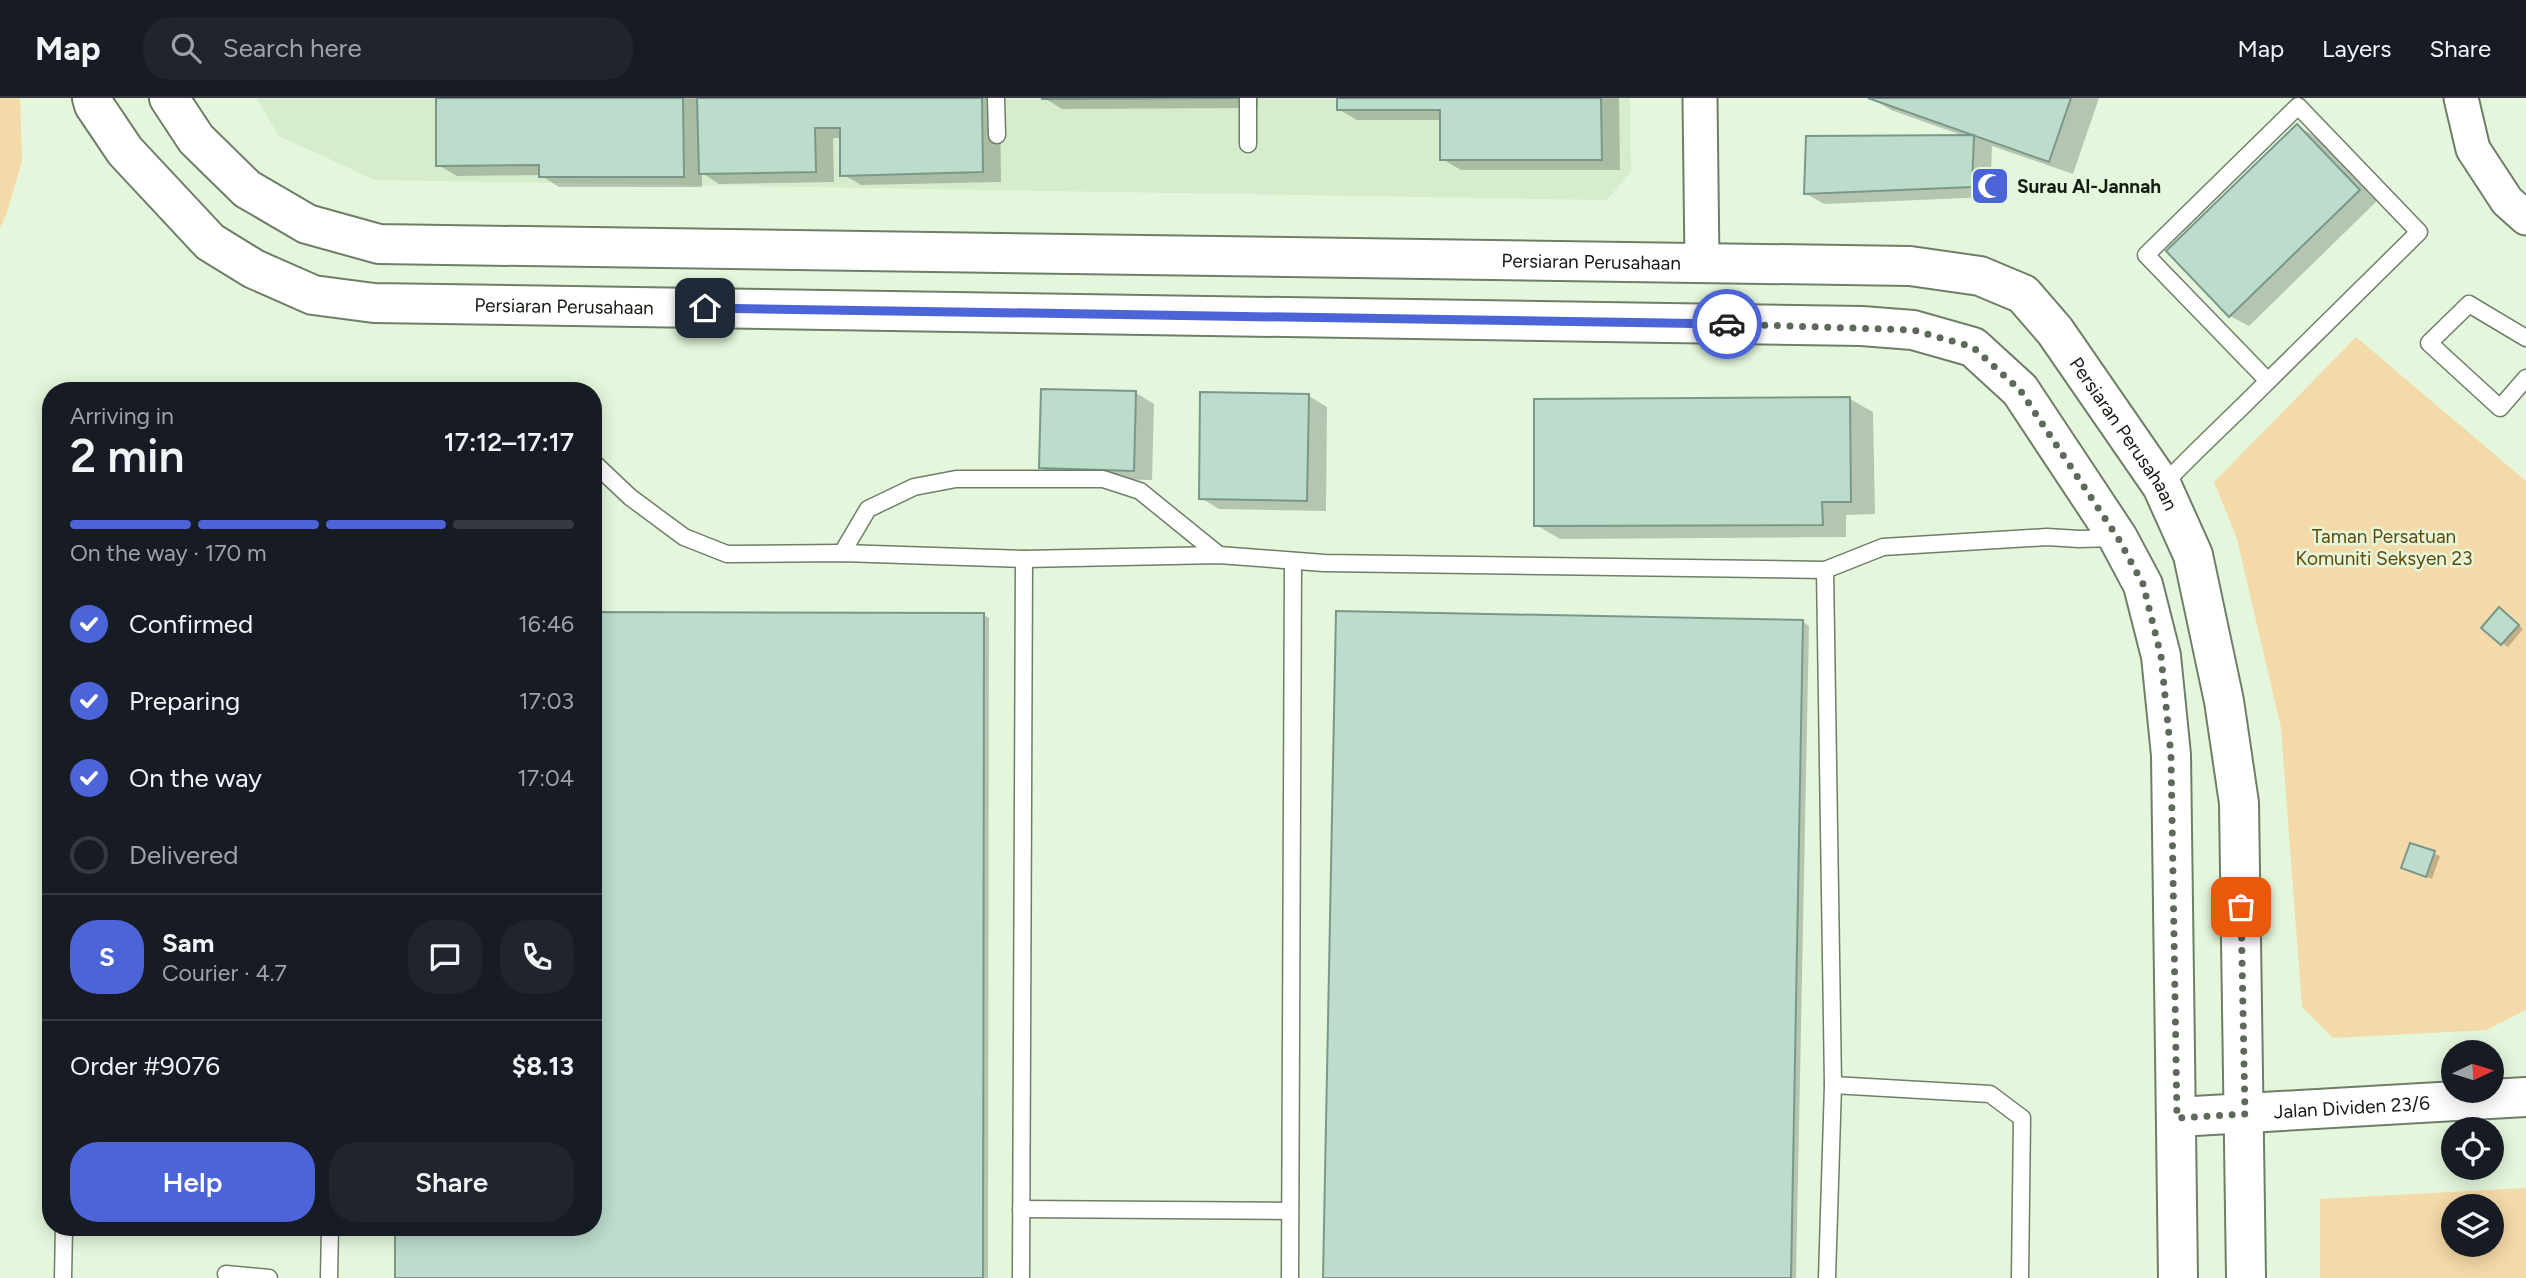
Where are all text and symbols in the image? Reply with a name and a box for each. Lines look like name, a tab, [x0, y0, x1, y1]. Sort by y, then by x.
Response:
search box	[143, 17, 633, 80]
text: Map	[35, 29, 101, 68]
icon: search	[167, 29, 205, 67]
text: Search here	[223, 32, 362, 64]
text: Map	[2237, 34, 2284, 63]
text: Layers	[2322, 34, 2391, 63]
text: Share	[2429, 34, 2491, 63]
mosque icon: Surau Al-Jannah	[1969, 165, 2011, 207]
place label: Surau Al-Jannah	[2017, 175, 2161, 198]
street label: Persiaran Perusahaan	[1501, 249, 1681, 275]
pin	[675, 278, 735, 338]
icon: home	[686, 289, 724, 327]
courier	[1692, 289, 1762, 359]
street label: Persiaran Perusahaan	[474, 294, 654, 319]
icon: car	[1708, 305, 1746, 343]
street label: Persiaran Perusahaan	[2065, 353, 2182, 514]
text: Arriving in	[70, 402, 174, 430]
text: 17:12–17:17	[444, 426, 574, 458]
text: 2 min	[70, 428, 185, 484]
park label: Taman Persatuan Komuniti Seksyen 23	[2295, 525, 2473, 570]
text: On the way · 170 m	[70, 539, 267, 567]
icon: check	[70, 605, 108, 643]
text: Confirmed	[129, 608, 253, 640]
text: 16:46	[518, 610, 574, 638]
icon: check	[70, 682, 108, 720]
text: Preparing	[129, 685, 240, 717]
text: 17:03	[519, 687, 574, 715]
icon: check	[70, 759, 108, 797]
text: On the way	[129, 762, 262, 794]
text: 17:04	[517, 764, 574, 792]
text: Delivered	[129, 839, 238, 871]
pin	[2211, 877, 2271, 937]
icon: bag	[2222, 888, 2260, 926]
button: chat	[408, 920, 482, 994]
button: phone	[500, 920, 574, 994]
text: Sam	[162, 927, 214, 959]
text: S	[99, 941, 115, 973]
text: Courier · 4.7	[162, 959, 287, 987]
north arrow	[2441, 1040, 2504, 1102]
map controls	[2441, 1040, 2504, 1257]
text: Order #9076	[70, 1050, 220, 1082]
text: $8.13	[512, 1050, 574, 1082]
street label: Jalan Dividen 23/6	[2273, 1092, 2431, 1123]
button: locate	[2441, 1117, 2504, 1180]
button: Help	[70, 1142, 315, 1222]
button: Share	[329, 1142, 574, 1222]
button: layers	[2441, 1194, 2504, 1257]

